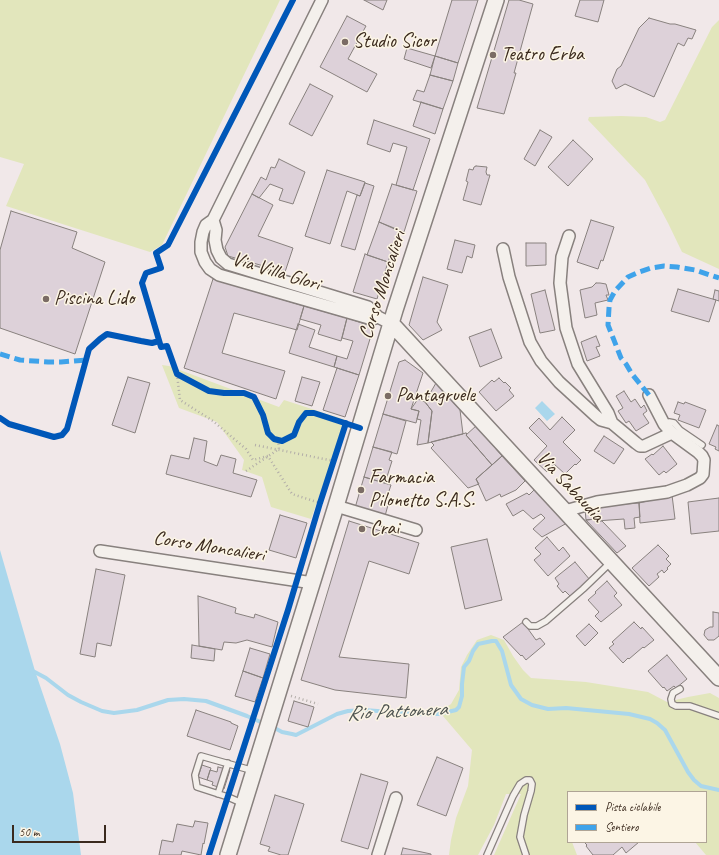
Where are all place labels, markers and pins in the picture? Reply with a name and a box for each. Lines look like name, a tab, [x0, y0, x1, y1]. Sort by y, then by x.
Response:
place label: Studio Sicor	[353, 30, 436, 54]
marker: Studio Sicor	[340, 37, 350, 47]
place label: Teatro Erba	[501, 43, 584, 67]
marker: Teatro Erba	[488, 50, 498, 60]
place label: Piscina Lido	[54, 287, 134, 311]
marker: Piscina Lido	[41, 294, 51, 304]
place label: Pantagruele	[396, 384, 475, 408]
marker: Pantagruele	[383, 391, 393, 401]
place label: Farmacia Pilonetto S.A.S.	[369, 466, 475, 513]
marker: Farmacia Pilonetto S.A.S.	[356, 485, 366, 495]
place label: Crai	[370, 517, 399, 541]
marker: Crai	[357, 524, 367, 534]

